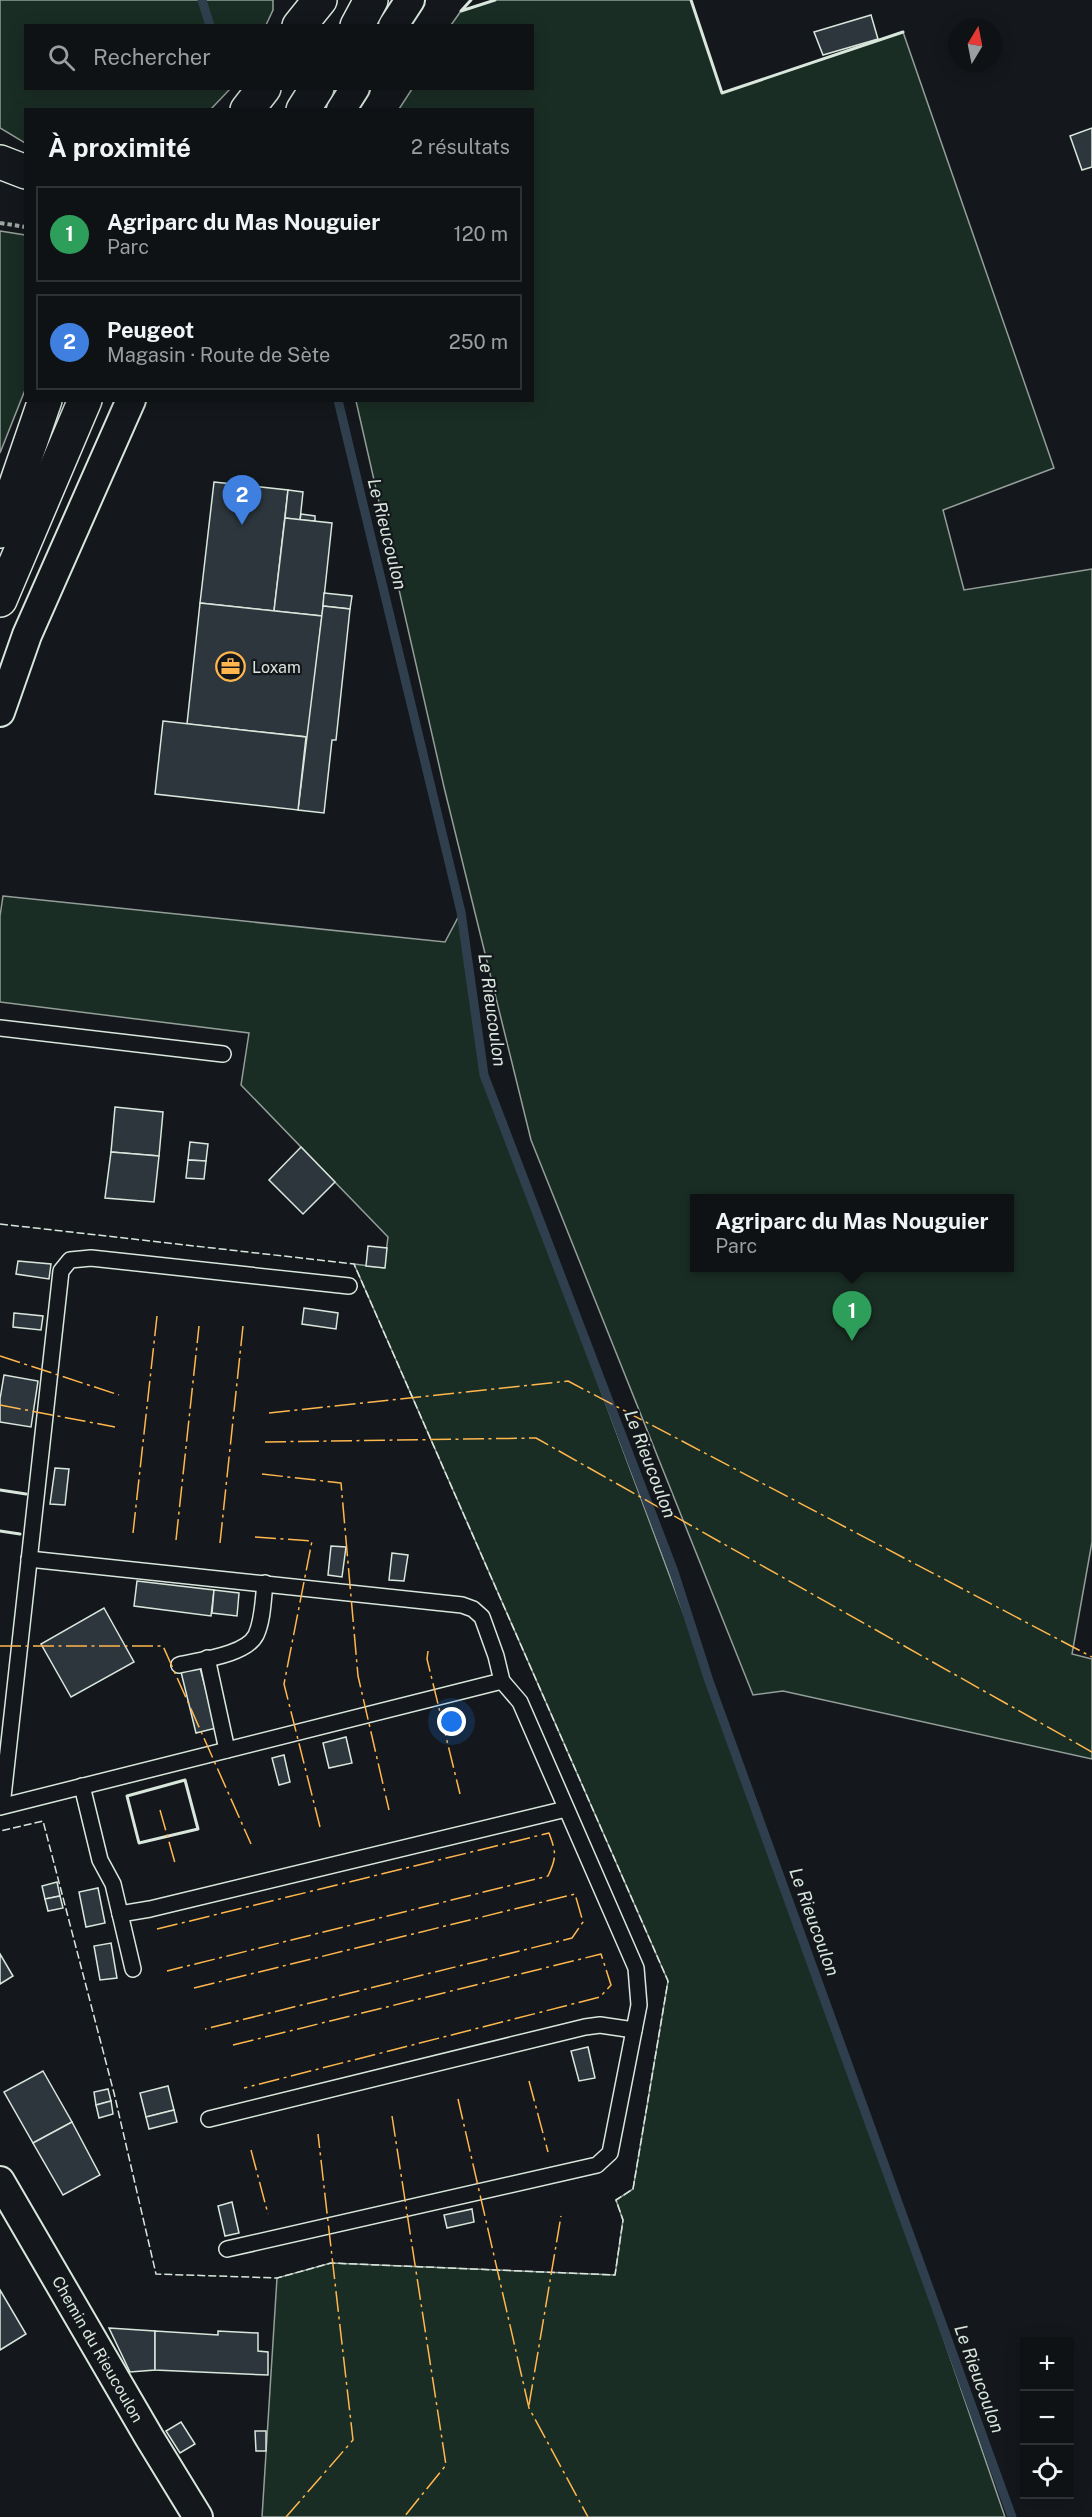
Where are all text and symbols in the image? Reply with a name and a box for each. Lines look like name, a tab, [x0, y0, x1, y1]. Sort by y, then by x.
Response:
north arrow	[948, 18, 1002, 72]
search box	[24, 24, 534, 90]
icon: search	[45, 41, 78, 74]
text: Rechercher	[93, 44, 211, 70]
text: À proximité	[48, 132, 191, 163]
text: 2 résultats	[411, 135, 510, 159]
text: Agriparc du Mas Nouguier	[107, 209, 380, 235]
text: 1	[65, 222, 74, 246]
text: 120 m	[454, 222, 508, 246]
text: Parc	[107, 235, 149, 259]
text: Peugeot	[107, 317, 194, 343]
text: 2	[63, 330, 76, 354]
text: 250 m	[449, 330, 508, 354]
text: Magasin · Route de Sète	[107, 343, 330, 367]
pin: 2	[222, 476, 262, 525]
water label: Le Rieucoulon	[364, 476, 411, 592]
office icon: Loxam	[215, 651, 247, 683]
place label: Loxam	[252, 658, 301, 677]
water label: Le Rieucoulon	[474, 952, 511, 1068]
popup	[690, 1194, 1014, 1272]
text: Agriparc du Mas Nouguier	[715, 1208, 989, 1234]
text: Parc	[715, 1234, 757, 1258]
pin: 1	[832, 1292, 872, 1341]
water label: Le Rieucoulon	[620, 1407, 681, 1521]
your location	[437, 1707, 466, 1736]
water label: Le Rieucoulon	[785, 1865, 844, 1979]
street label: Chemin du Rieucoulon	[48, 2273, 147, 2426]
water label: Le Rieucoulon	[950, 2322, 1009, 2436]
map controls	[1020, 2337, 1074, 2499]
button: +	[1020, 2337, 1074, 2391]
button: −	[1020, 2391, 1074, 2445]
button: locate	[1020, 2445, 1074, 2499]

